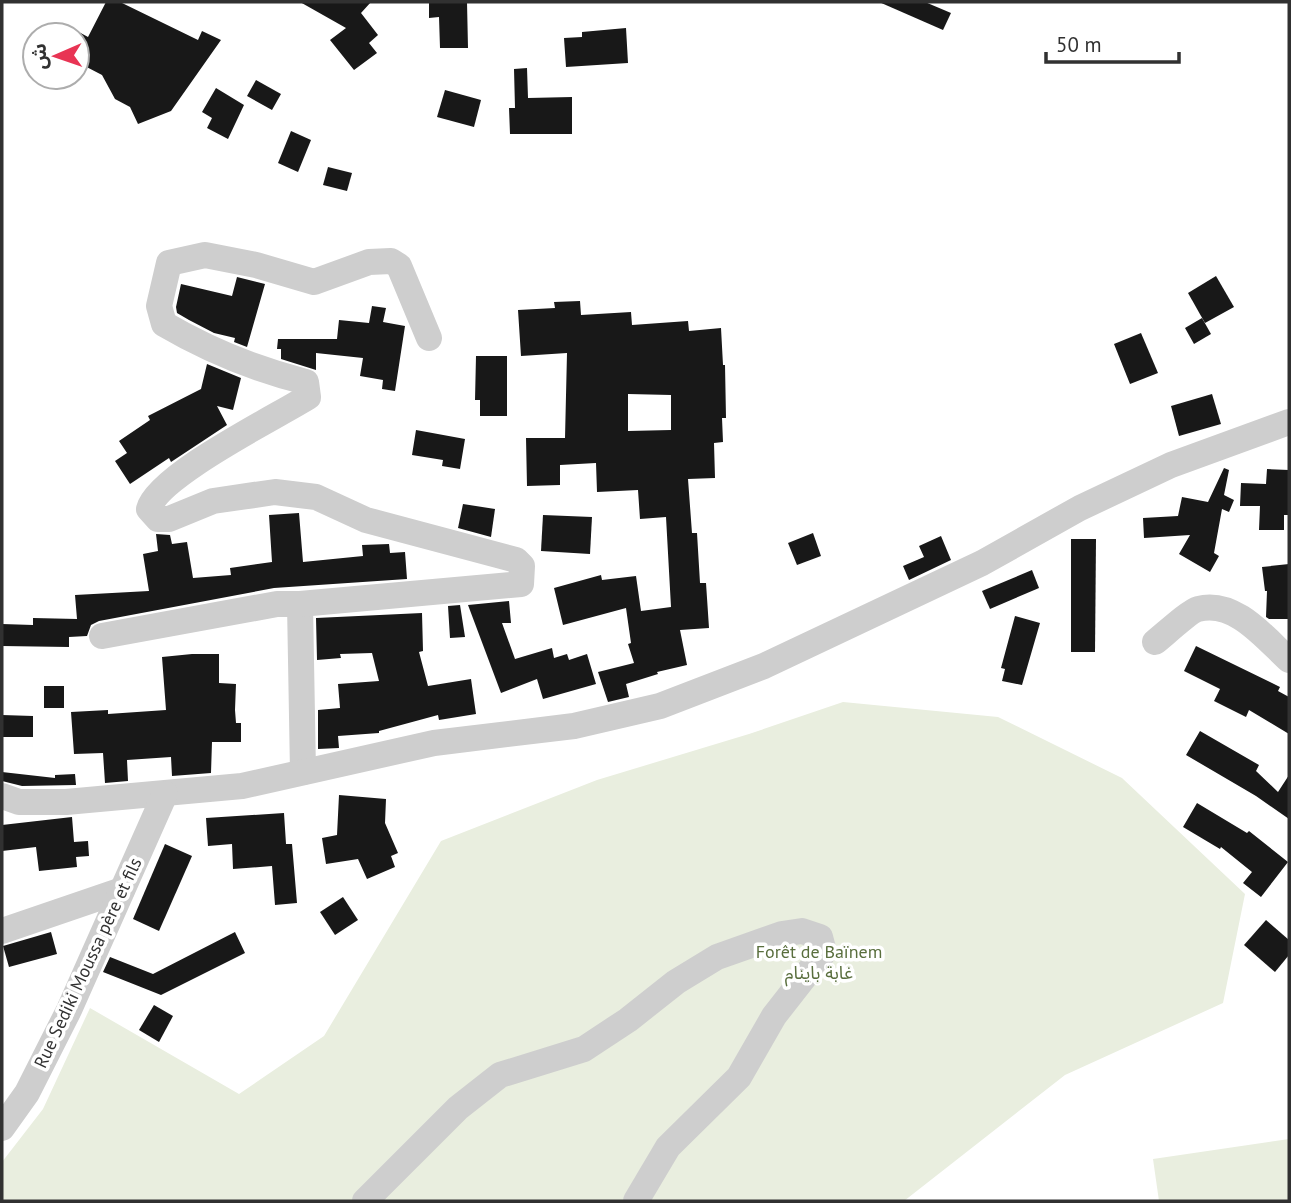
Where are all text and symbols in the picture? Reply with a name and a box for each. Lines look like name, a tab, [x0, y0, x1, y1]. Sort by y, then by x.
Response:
north arrow	[21, 21, 91, 91]
scale bar	[1046, 21, 1179, 65]
text: 50 m	[1056, 31, 1102, 58]
text: ش	[27, 43, 51, 70]
street label: Rue Sediki Moussa père et fils	[29, 854, 147, 1072]
park label: Forêt de Baïnem غابة باينام	[756, 940, 882, 987]

